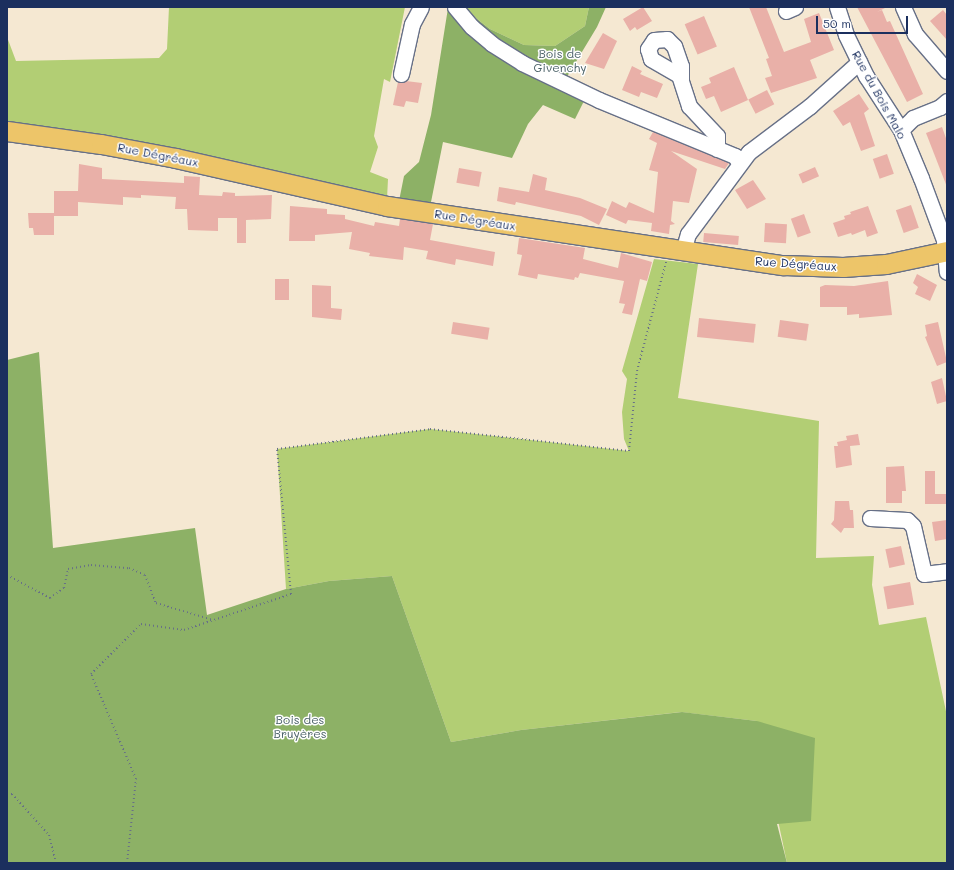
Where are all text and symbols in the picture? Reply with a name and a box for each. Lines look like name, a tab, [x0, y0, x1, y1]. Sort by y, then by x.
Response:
scale bar	[818, 8, 910, 34]
text: 50 m	[823, 15, 851, 31]
park label: Bois de Givenchy	[533, 47, 587, 75]
street label: Rue du Bois Malo	[849, 48, 909, 142]
street label: Rue Dégréaux	[116, 140, 200, 170]
street label: Rue Dégréaux	[433, 206, 517, 234]
street label: Rue Dégréaux	[755, 254, 837, 274]
park label: Bois des Bruyères	[273, 713, 327, 741]

